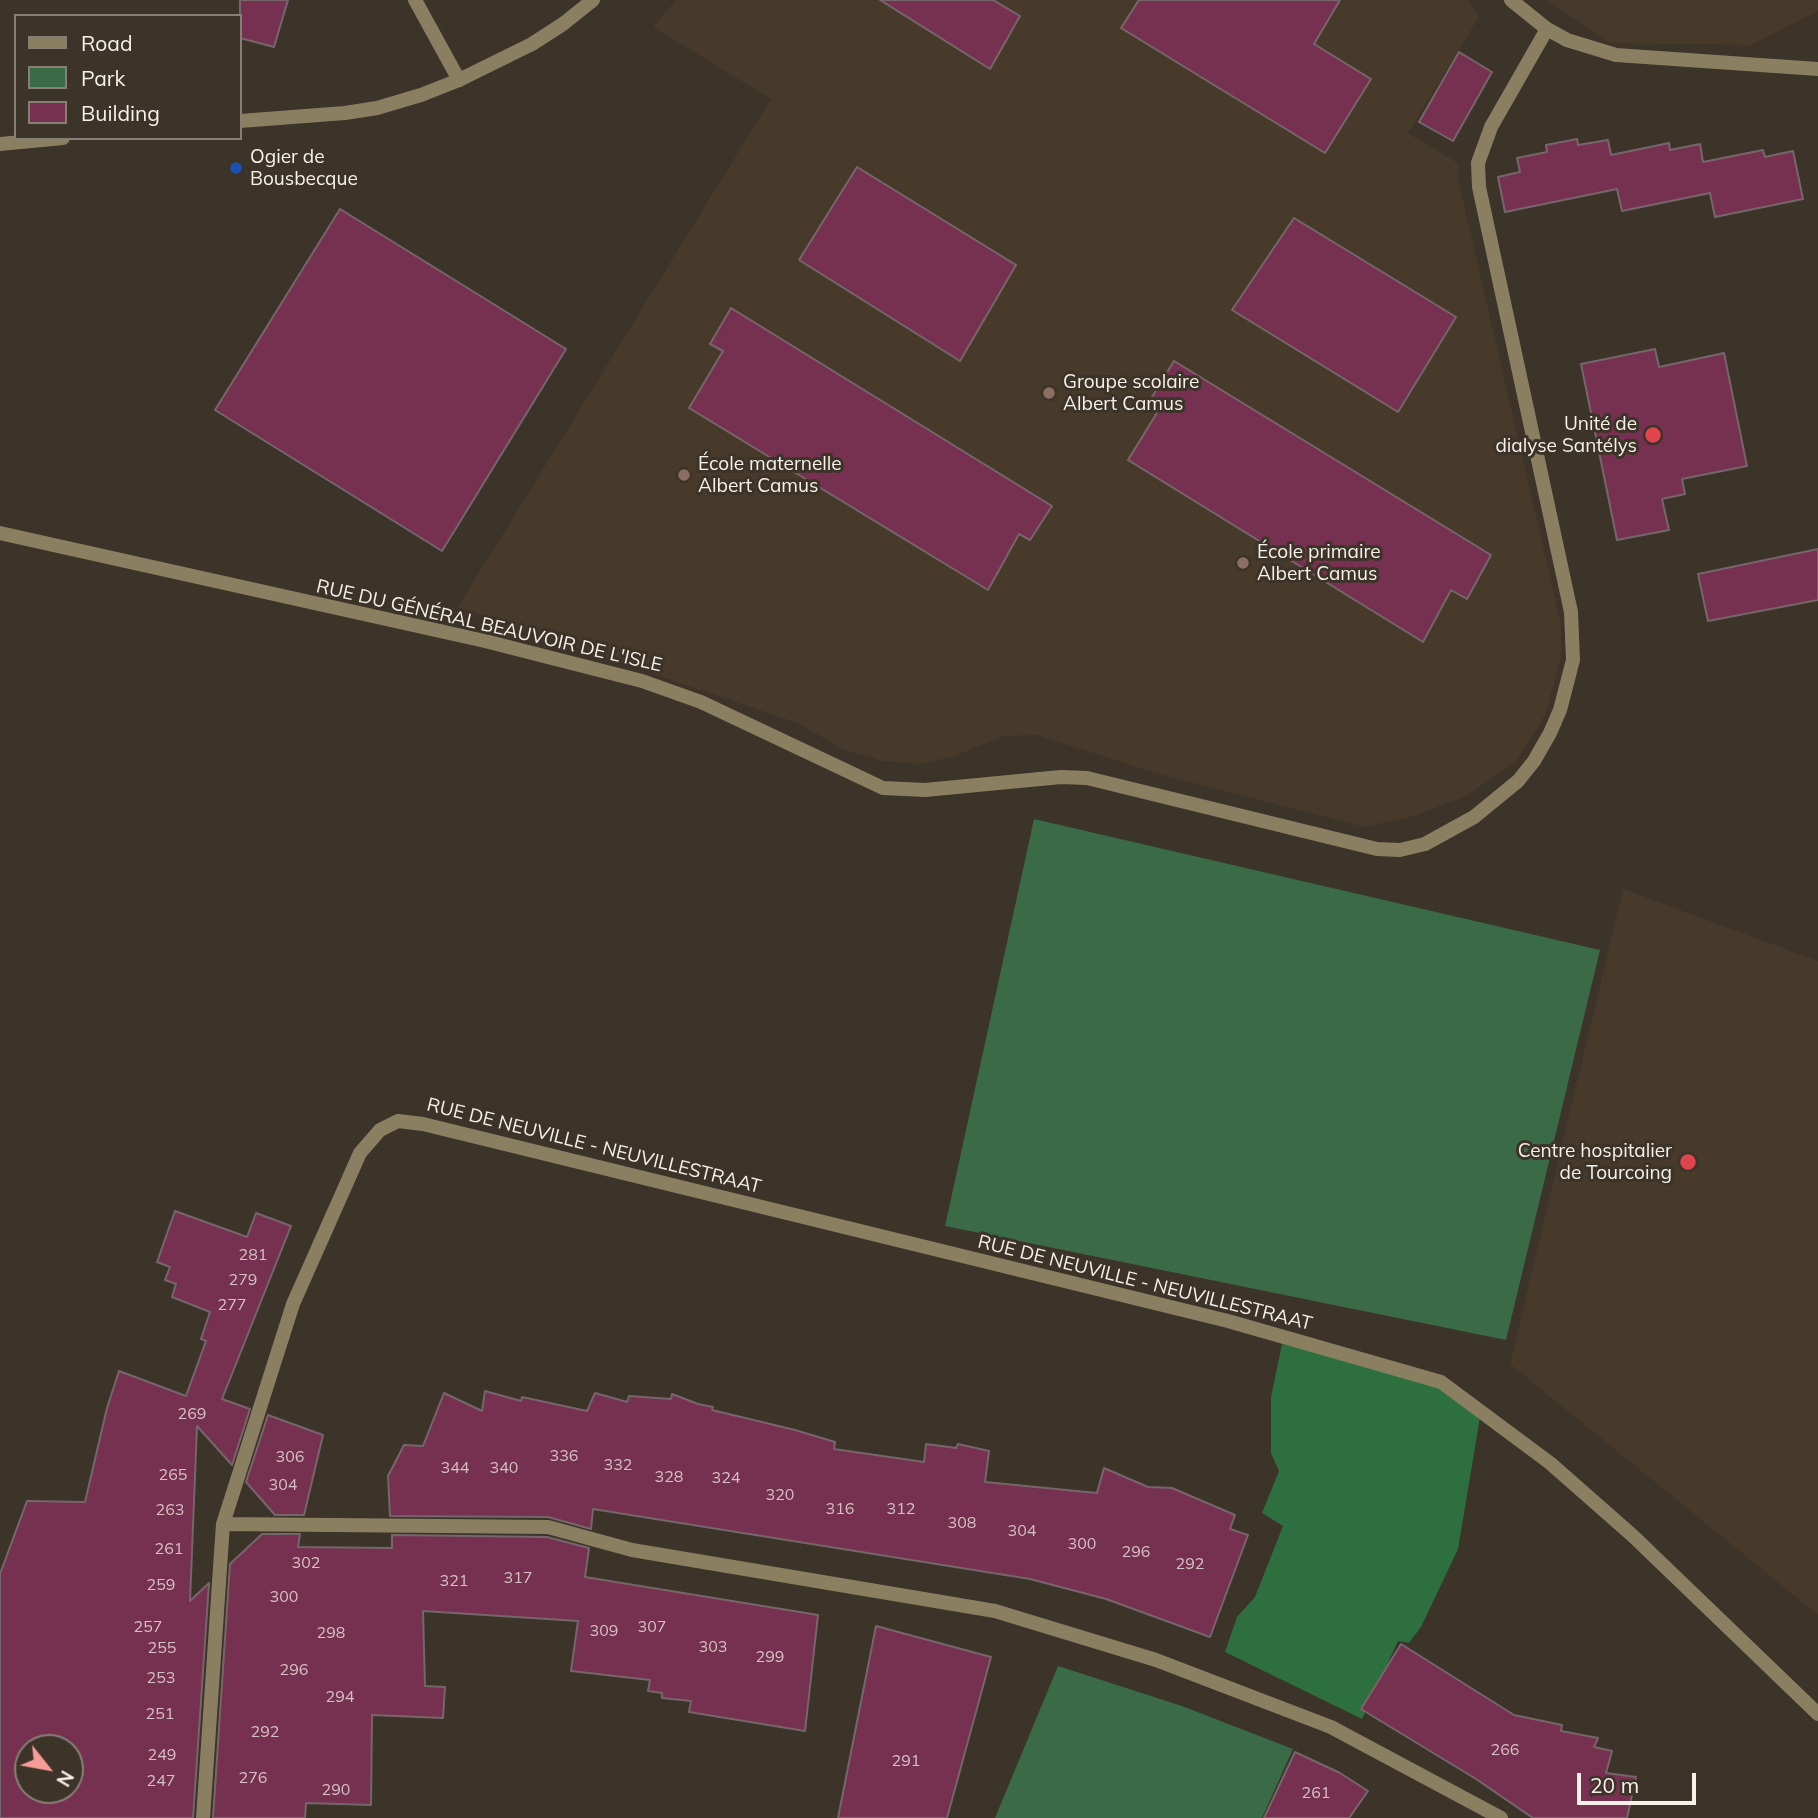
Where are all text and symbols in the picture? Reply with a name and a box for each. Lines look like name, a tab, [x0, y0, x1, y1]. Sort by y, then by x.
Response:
legend	[14, 14, 242, 140]
text: Road	[81, 30, 132, 56]
text: Park	[81, 65, 125, 91]
text: Building	[81, 100, 160, 126]
place label: Ogier de Bousbecque	[250, 146, 358, 190]
marker: Ogier de Bousbecque	[228, 160, 244, 176]
place label: Groupe scolaire Albert Camus	[1063, 371, 1199, 415]
marker: Groupe scolaire Albert Camus	[1041, 385, 1057, 401]
place label: Unité de dialyse Santélys	[1495, 413, 1637, 457]
marker: Unité de dialyse Santélys	[1643, 425, 1663, 445]
place label: École maternelle Albert Camus	[698, 453, 842, 497]
marker: École maternelle Albert Camus	[676, 467, 692, 483]
place label: École primaire Albert Camus	[1257, 541, 1381, 585]
marker: École primaire Albert Camus	[1235, 555, 1251, 571]
street label: RUE DU GÉNÉRAL BEAUVOIR DE L'ISLE	[314, 575, 664, 677]
street label: RUE DE NEUVILLE - NEUVILLESTRAAT	[424, 1093, 764, 1199]
place label: Centre hospitalier de Tourcoing	[1518, 1140, 1672, 1184]
marker: Centre hospitalier de Tourcoing	[1678, 1152, 1698, 1172]
street label: RUE DE NEUVILLE - NEUVILLESTRAAT	[975, 1230, 1315, 1336]
house number: 281	[239, 1245, 267, 1265]
house number: 279	[229, 1270, 257, 1290]
house number: 277	[218, 1295, 246, 1315]
house number: 269	[178, 1404, 206, 1424]
house number: 336	[550, 1446, 578, 1466]
house number: 306	[276, 1447, 304, 1467]
house number: 332	[604, 1455, 632, 1475]
house number: 344	[441, 1458, 469, 1478]
house number: 340	[490, 1458, 518, 1478]
house number: 265	[159, 1465, 187, 1485]
house number: 328	[655, 1467, 683, 1487]
house number: 324	[712, 1468, 740, 1488]
house number: 304	[269, 1475, 297, 1495]
house number: 320	[766, 1485, 794, 1505]
house number: 316	[826, 1499, 854, 1519]
house number: 312	[887, 1499, 915, 1519]
house number: 263	[156, 1500, 184, 1520]
house number: 308	[948, 1513, 976, 1533]
house number: 304	[1008, 1521, 1036, 1541]
house number: 300	[1068, 1534, 1096, 1554]
house number: 261	[155, 1539, 183, 1559]
house number: 296	[1122, 1542, 1150, 1562]
house number: 302	[292, 1553, 320, 1573]
house number: 292	[1176, 1554, 1204, 1574]
house number: 317	[504, 1568, 532, 1588]
house number: 321	[440, 1571, 468, 1591]
house number: 259	[147, 1575, 175, 1595]
house number: 300	[270, 1587, 298, 1607]
house number: 257	[134, 1617, 162, 1637]
house number: 307	[638, 1617, 666, 1637]
house number: 309	[590, 1621, 618, 1641]
house number: 298	[317, 1623, 345, 1643]
house number: 303	[699, 1637, 727, 1657]
house number: 255	[148, 1638, 176, 1658]
house number: 299	[756, 1647, 784, 1667]
house number: 296	[280, 1660, 308, 1680]
house number: 253	[147, 1668, 175, 1688]
house number: 294	[326, 1687, 354, 1707]
house number: 251	[146, 1704, 174, 1724]
house number: 292	[251, 1722, 279, 1742]
north arrow	[14, 1734, 84, 1804]
house number: 266	[1491, 1740, 1519, 1760]
house number: 249	[148, 1745, 176, 1765]
house number: 291	[892, 1751, 920, 1771]
scale bar	[1580, 1758, 1699, 1802]
text: N	[51, 1766, 79, 1791]
house number: 276	[239, 1768, 267, 1788]
house number: 247	[147, 1771, 175, 1791]
text: 20 m	[1590, 1772, 1639, 1798]
house number: 290	[322, 1780, 350, 1800]
house number: 261	[1302, 1783, 1330, 1803]

